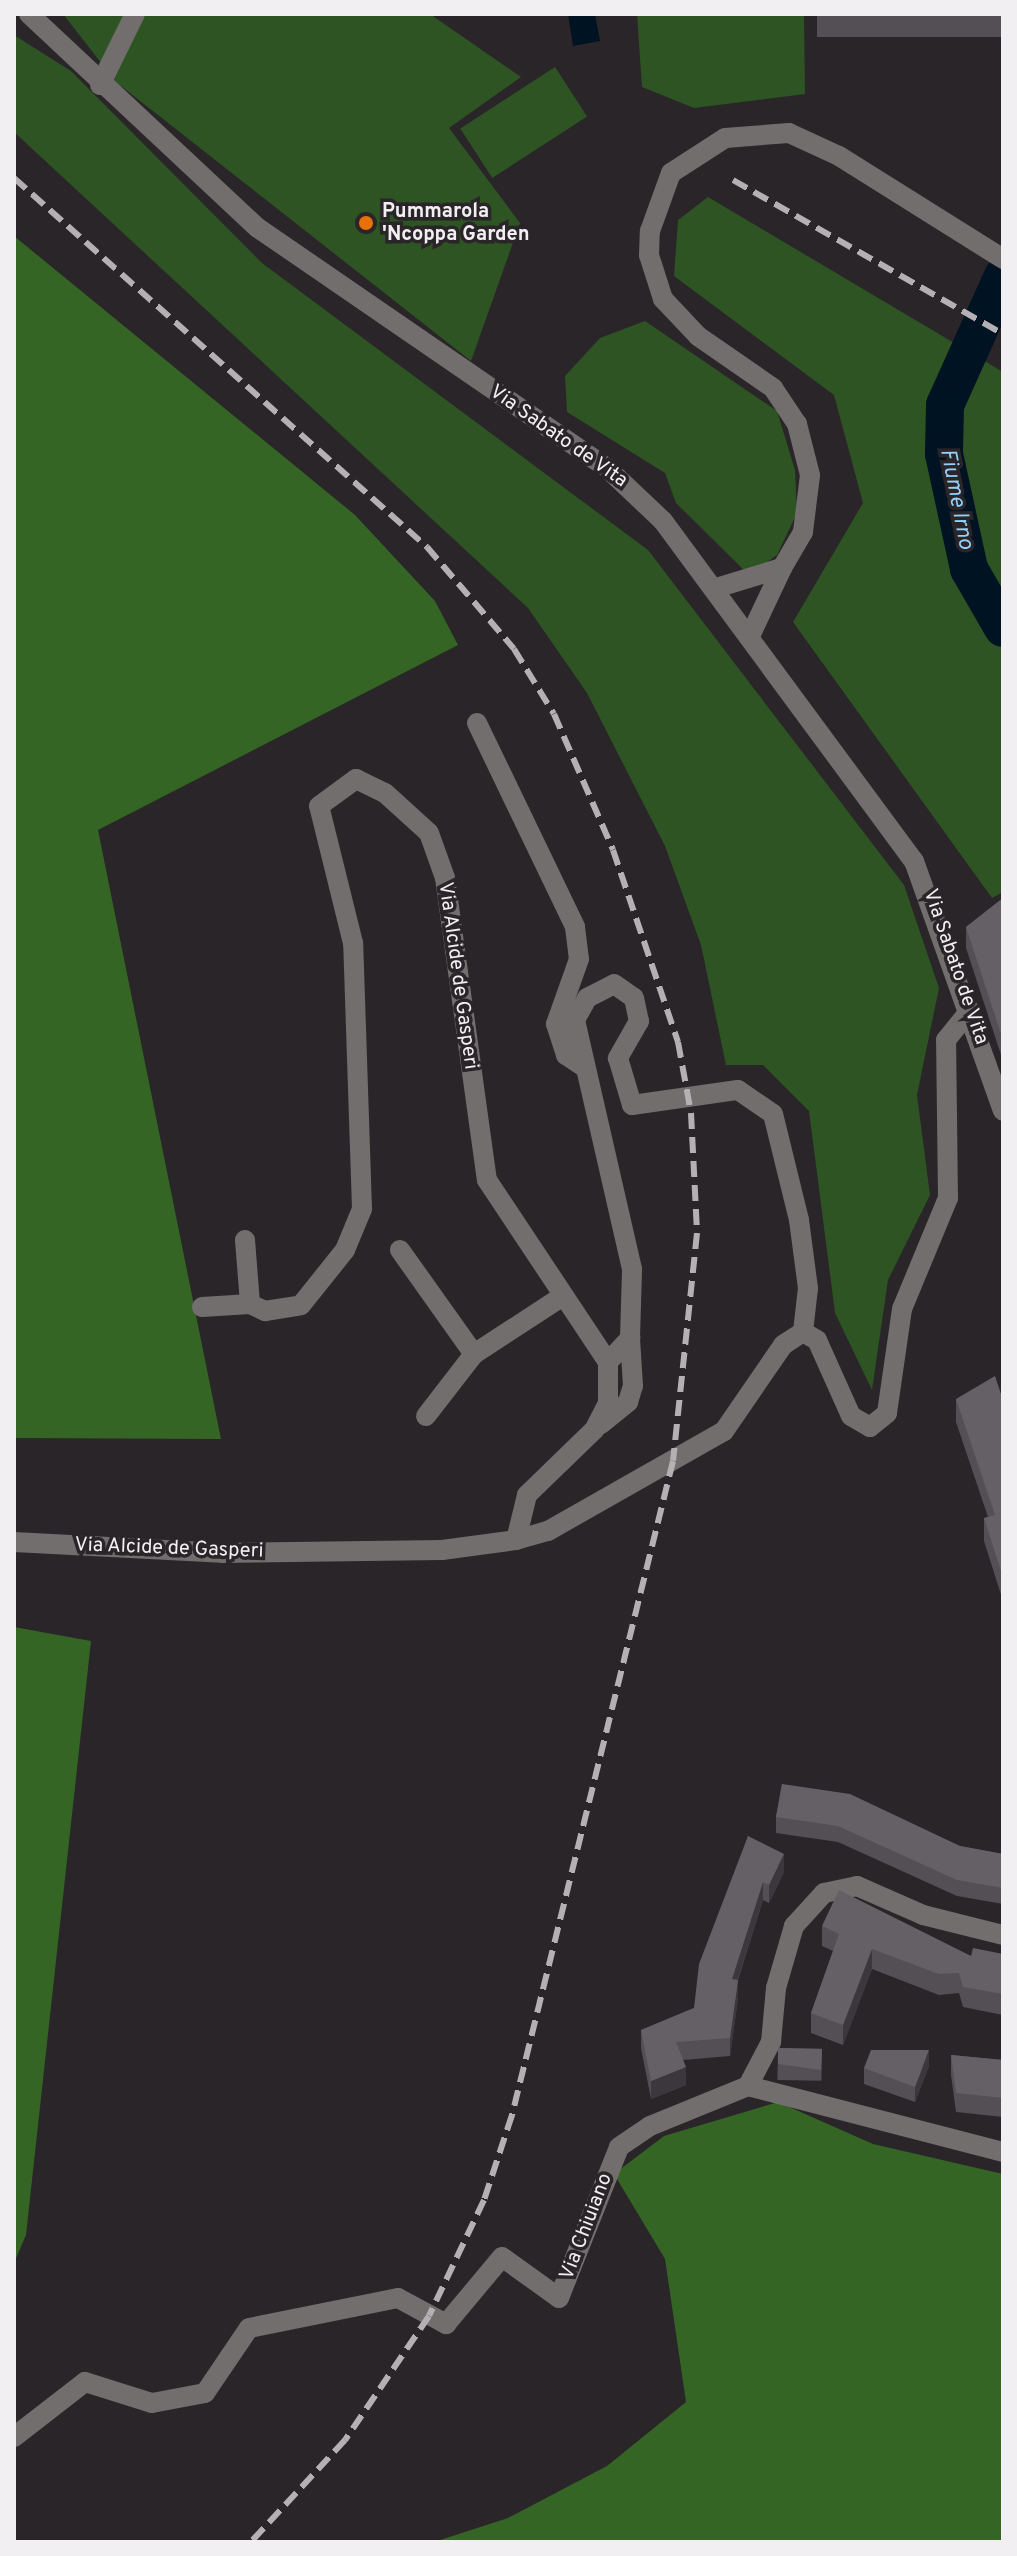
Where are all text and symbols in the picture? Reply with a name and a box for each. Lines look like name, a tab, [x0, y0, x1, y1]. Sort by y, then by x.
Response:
place label: Pummarola 'Ncoppa Garden	[382, 200, 530, 247]
marker: Pummarola 'Ncoppa Garden	[357, 214, 375, 232]
street label: Via Sabato de Vita	[484, 380, 632, 494]
water label: Fiume Irno	[933, 447, 979, 551]
street label: Via Alcide de Gasperi	[432, 880, 482, 1072]
street label: Via Sabato de Vita	[917, 886, 993, 1048]
street label: Via Alcide de Gasperi	[74, 1534, 264, 1564]
street label: Via Chiuiano	[556, 2170, 618, 2284]

